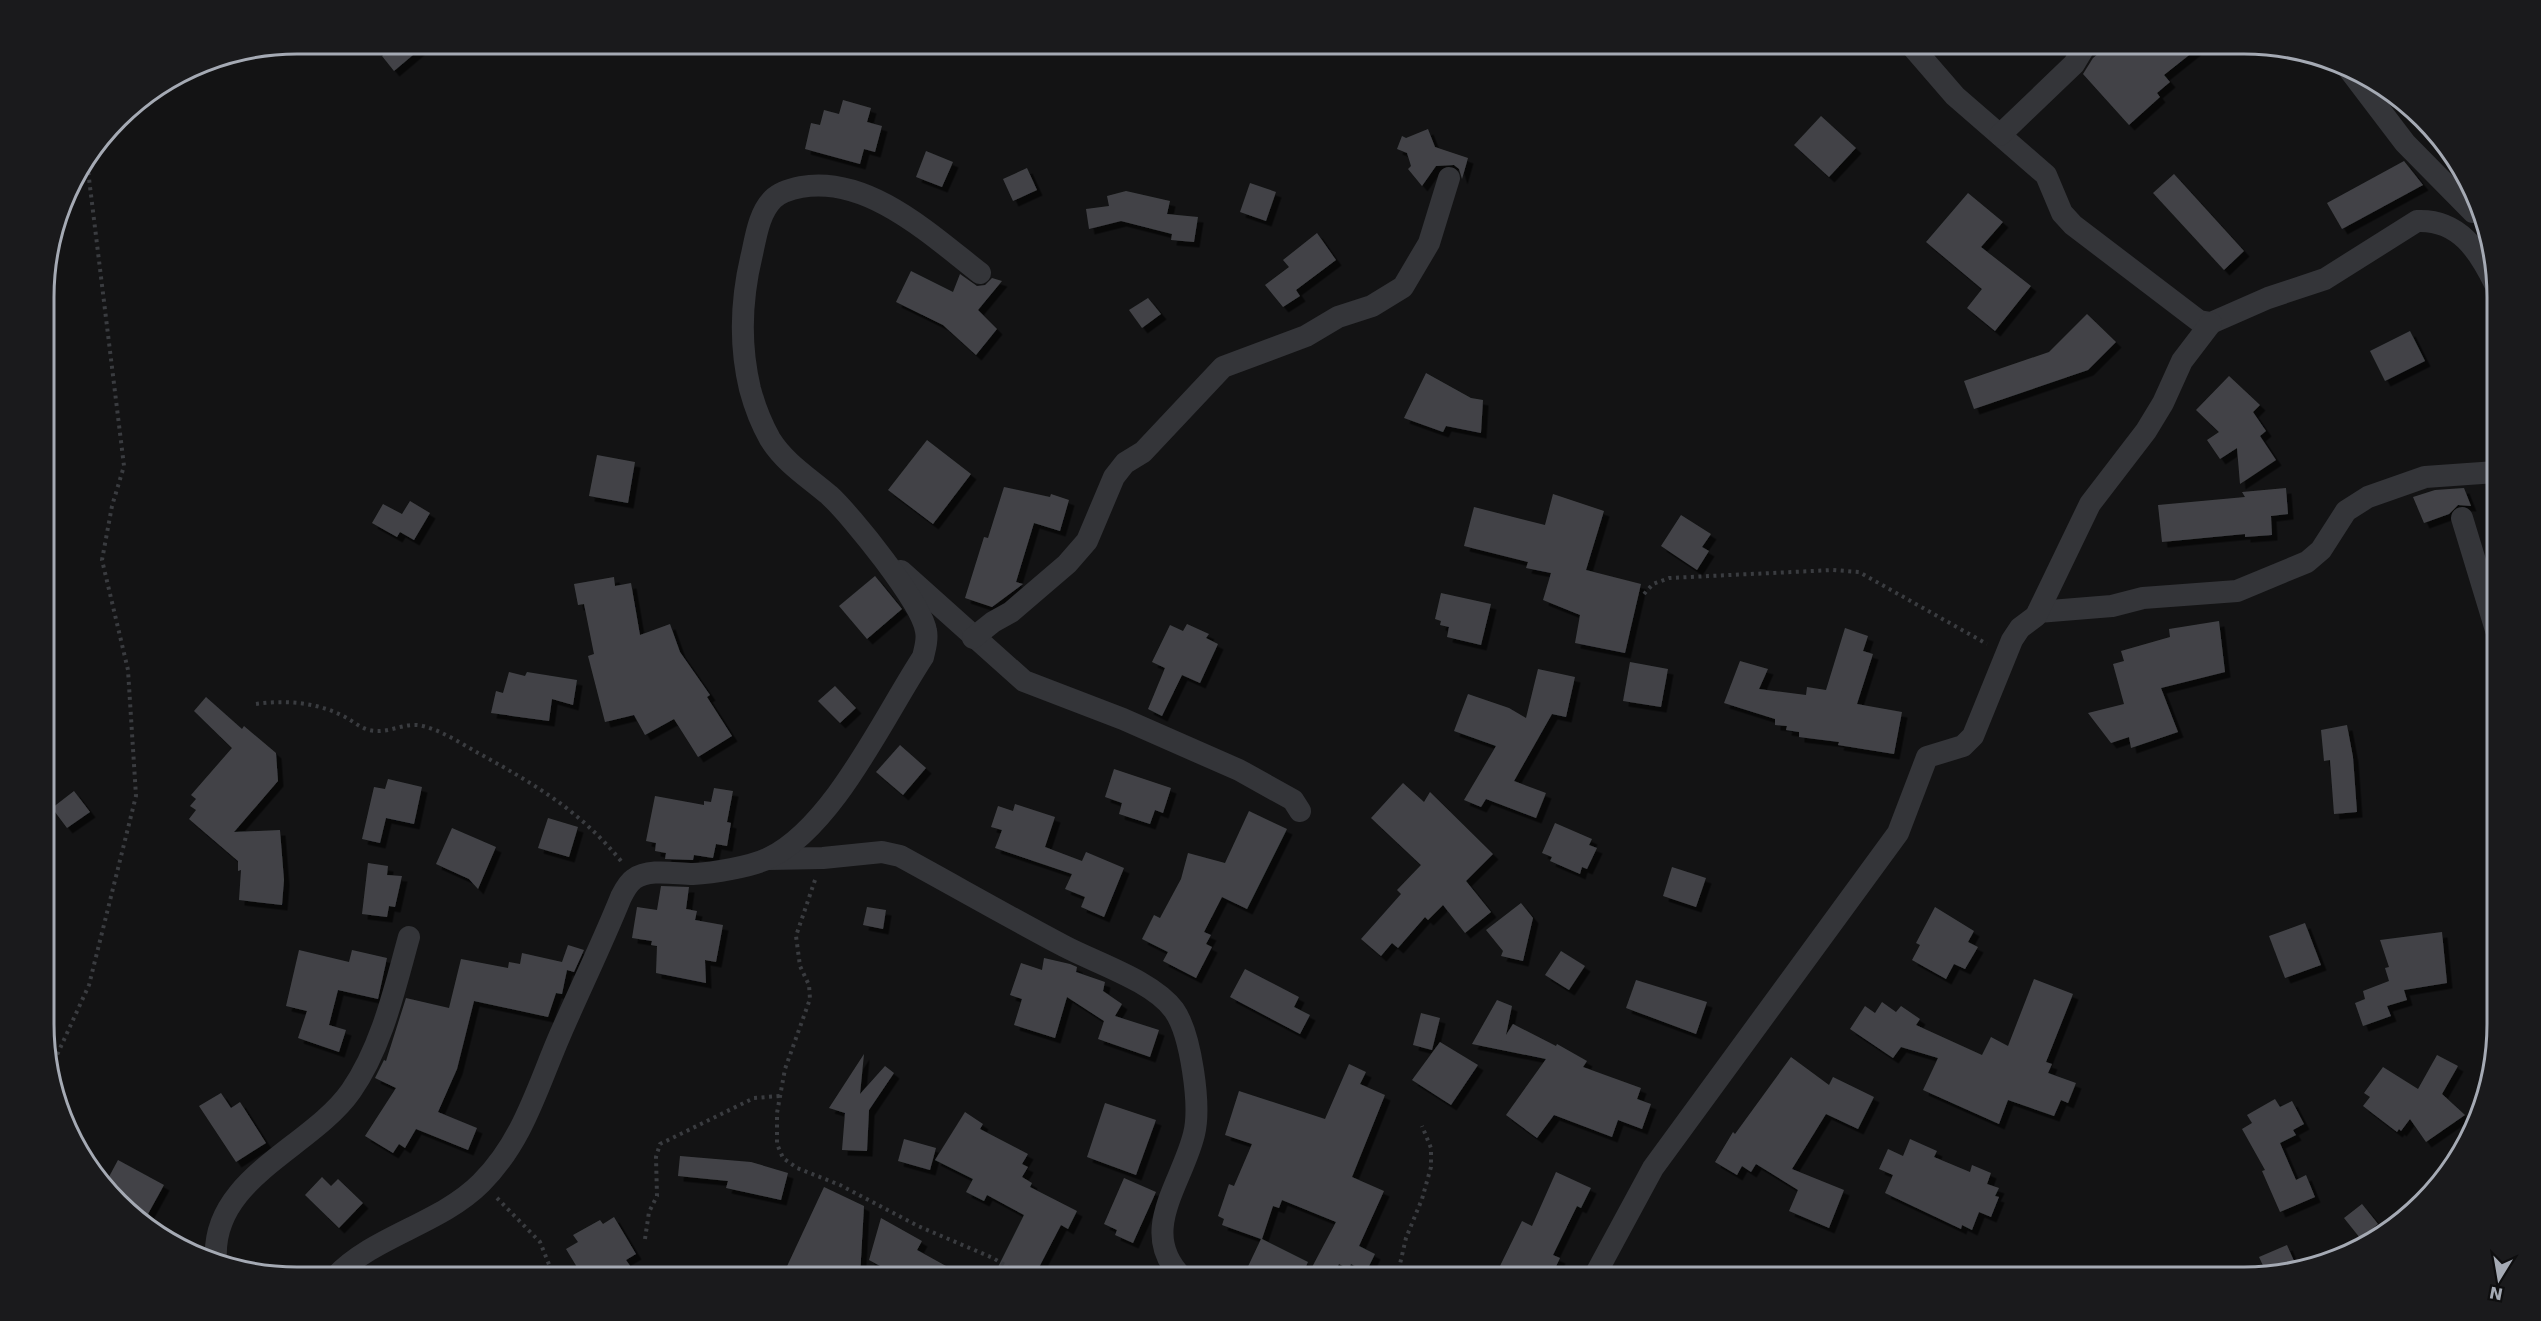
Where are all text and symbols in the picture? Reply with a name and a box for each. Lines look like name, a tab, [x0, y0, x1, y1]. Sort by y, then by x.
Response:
north arrow	[2469, 1249, 2529, 1309]
text: N	[2488, 1283, 2505, 1304]

